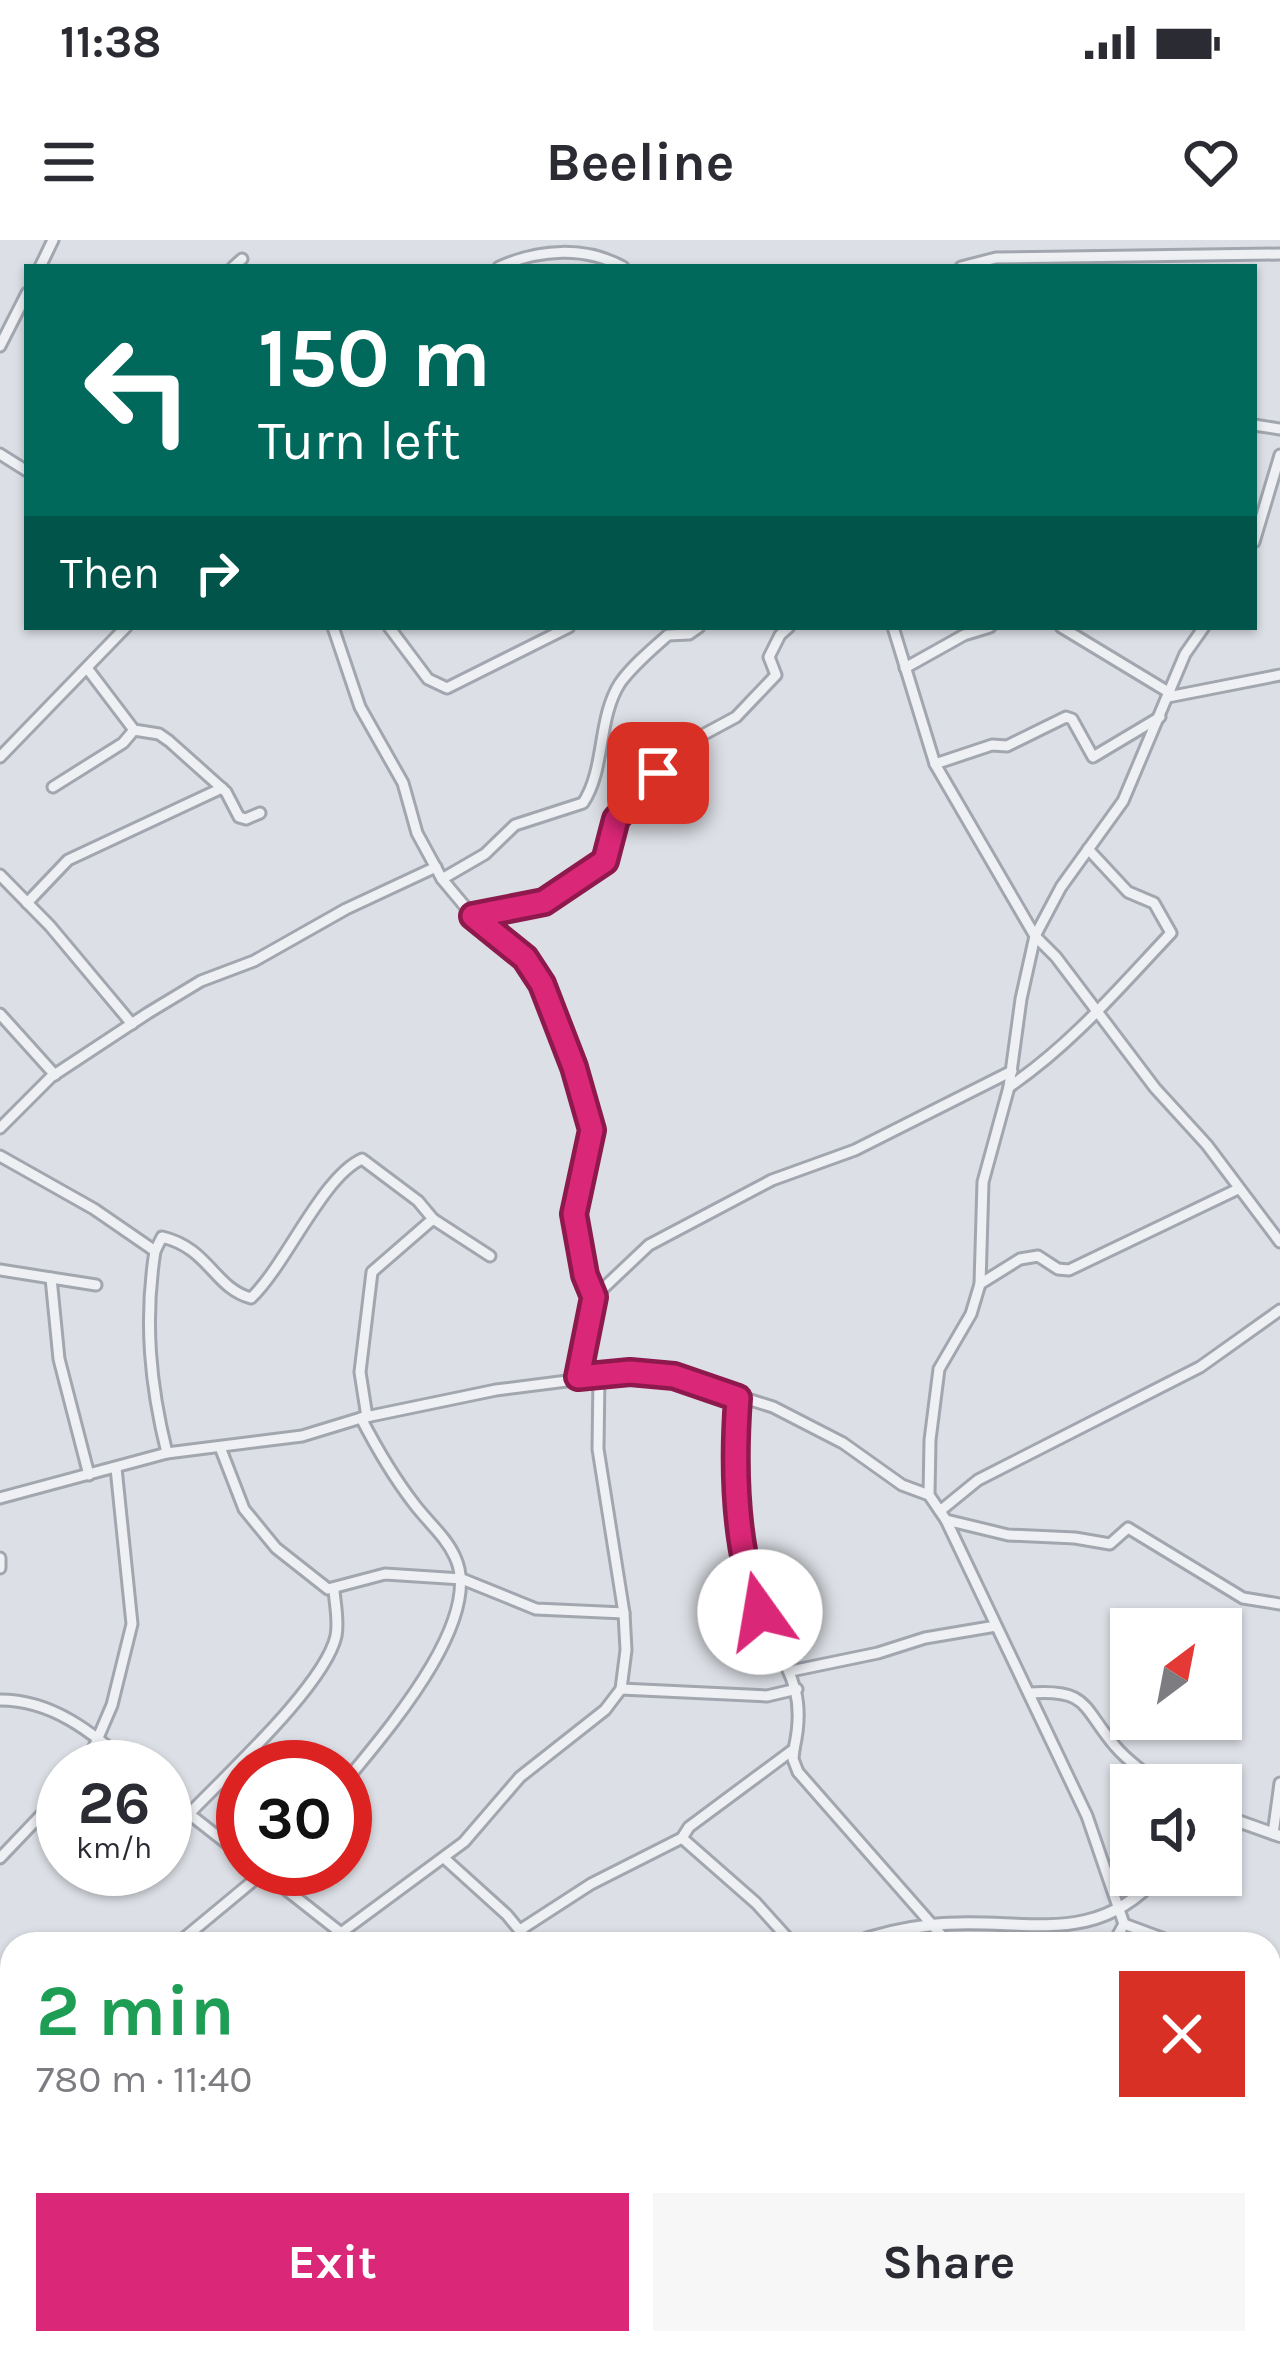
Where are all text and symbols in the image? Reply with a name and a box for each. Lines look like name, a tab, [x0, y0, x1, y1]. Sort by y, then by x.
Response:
text: 11:38	[60, 16, 161, 68]
icon: menu	[36, 129, 102, 195]
icon: heart	[1178, 129, 1244, 195]
text: Beeline	[546, 130, 734, 194]
text: 150 m	[258, 309, 491, 407]
icon: left	[60, 312, 216, 468]
text: Turn left	[258, 409, 461, 473]
icon: right	[184, 540, 250, 606]
text: Then	[60, 547, 160, 599]
pin	[607, 722, 709, 824]
icon: arrive	[625, 740, 691, 806]
position arrow	[697, 1549, 823, 1675]
north arrow	[1110, 1608, 1242, 1740]
map controls	[1110, 1608, 1242, 1896]
speed limit sign: 30	[216, 1740, 372, 1896]
button: sound	[1110, 1764, 1242, 1896]
text: 26	[78, 1768, 150, 1838]
text: km/h	[76, 1830, 152, 1866]
text: 2 min	[36, 1969, 235, 2053]
button: close	[1119, 1971, 1245, 2097]
text: 780 m · 11:40	[36, 2056, 252, 2102]
button: Exit	[36, 2193, 629, 2331]
button: Share	[653, 2193, 1245, 2331]

